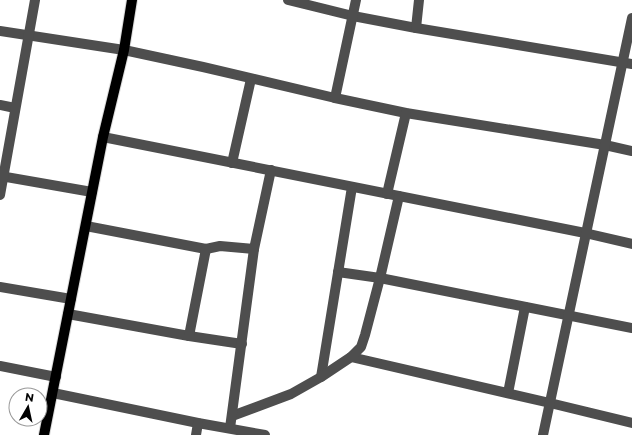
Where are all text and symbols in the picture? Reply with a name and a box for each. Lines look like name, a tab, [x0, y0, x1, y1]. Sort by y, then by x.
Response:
north arrow	[8, 387, 48, 427]
text: N	[24, 390, 35, 405]

